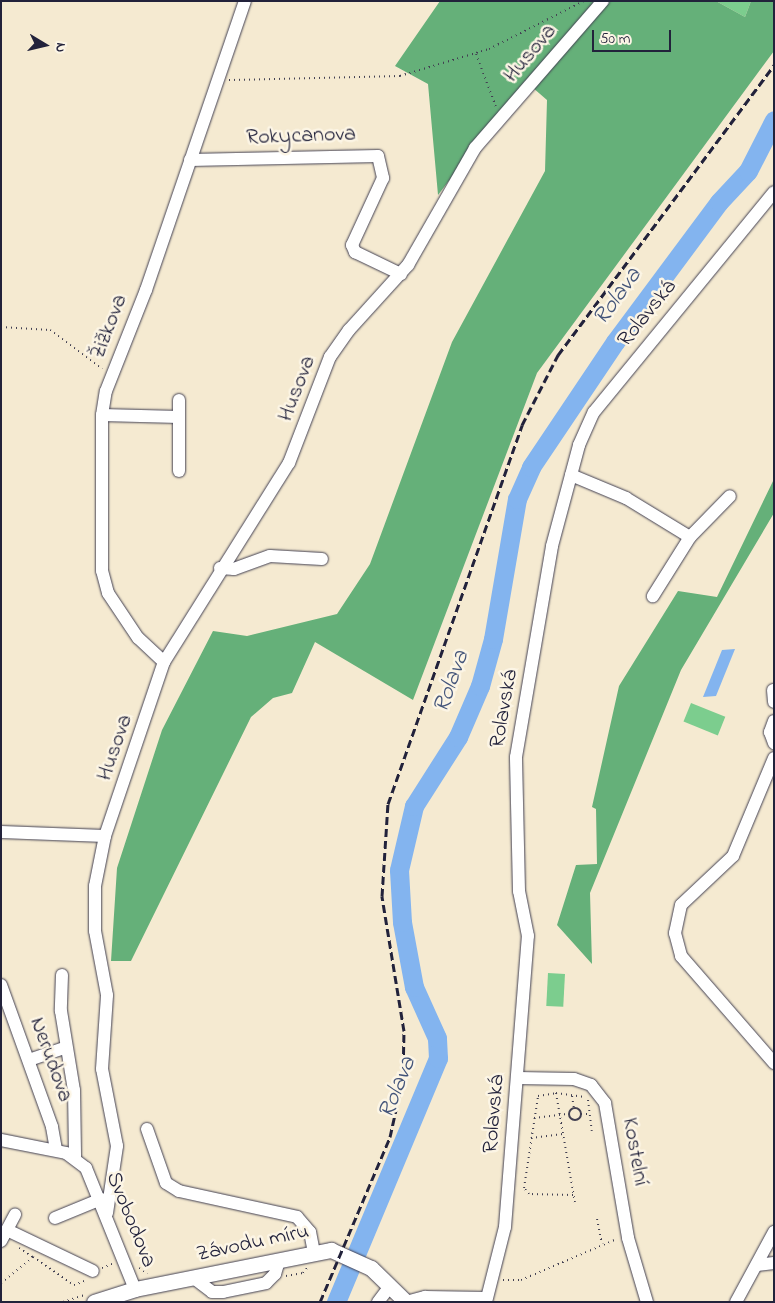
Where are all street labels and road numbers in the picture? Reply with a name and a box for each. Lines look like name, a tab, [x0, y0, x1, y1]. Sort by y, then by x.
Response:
street label: Husova	[499, 19, 563, 89]
street label: Rokycanova	[246, 122, 356, 152]
street label: Rolavská	[613, 275, 683, 353]
street label: Žižkova	[86, 291, 134, 363]
street label: Husova	[273, 352, 323, 426]
street label: Rolavská	[485, 668, 525, 750]
street label: Husova	[92, 711, 140, 785]
street label: Nerudova	[23, 1014, 77, 1106]
street label: Rolavská	[478, 1074, 512, 1154]
street label: Kostelní	[615, 1116, 653, 1188]
street label: Svobodova	[99, 1168, 161, 1272]
street label: Závodu míru	[194, 1219, 312, 1269]

